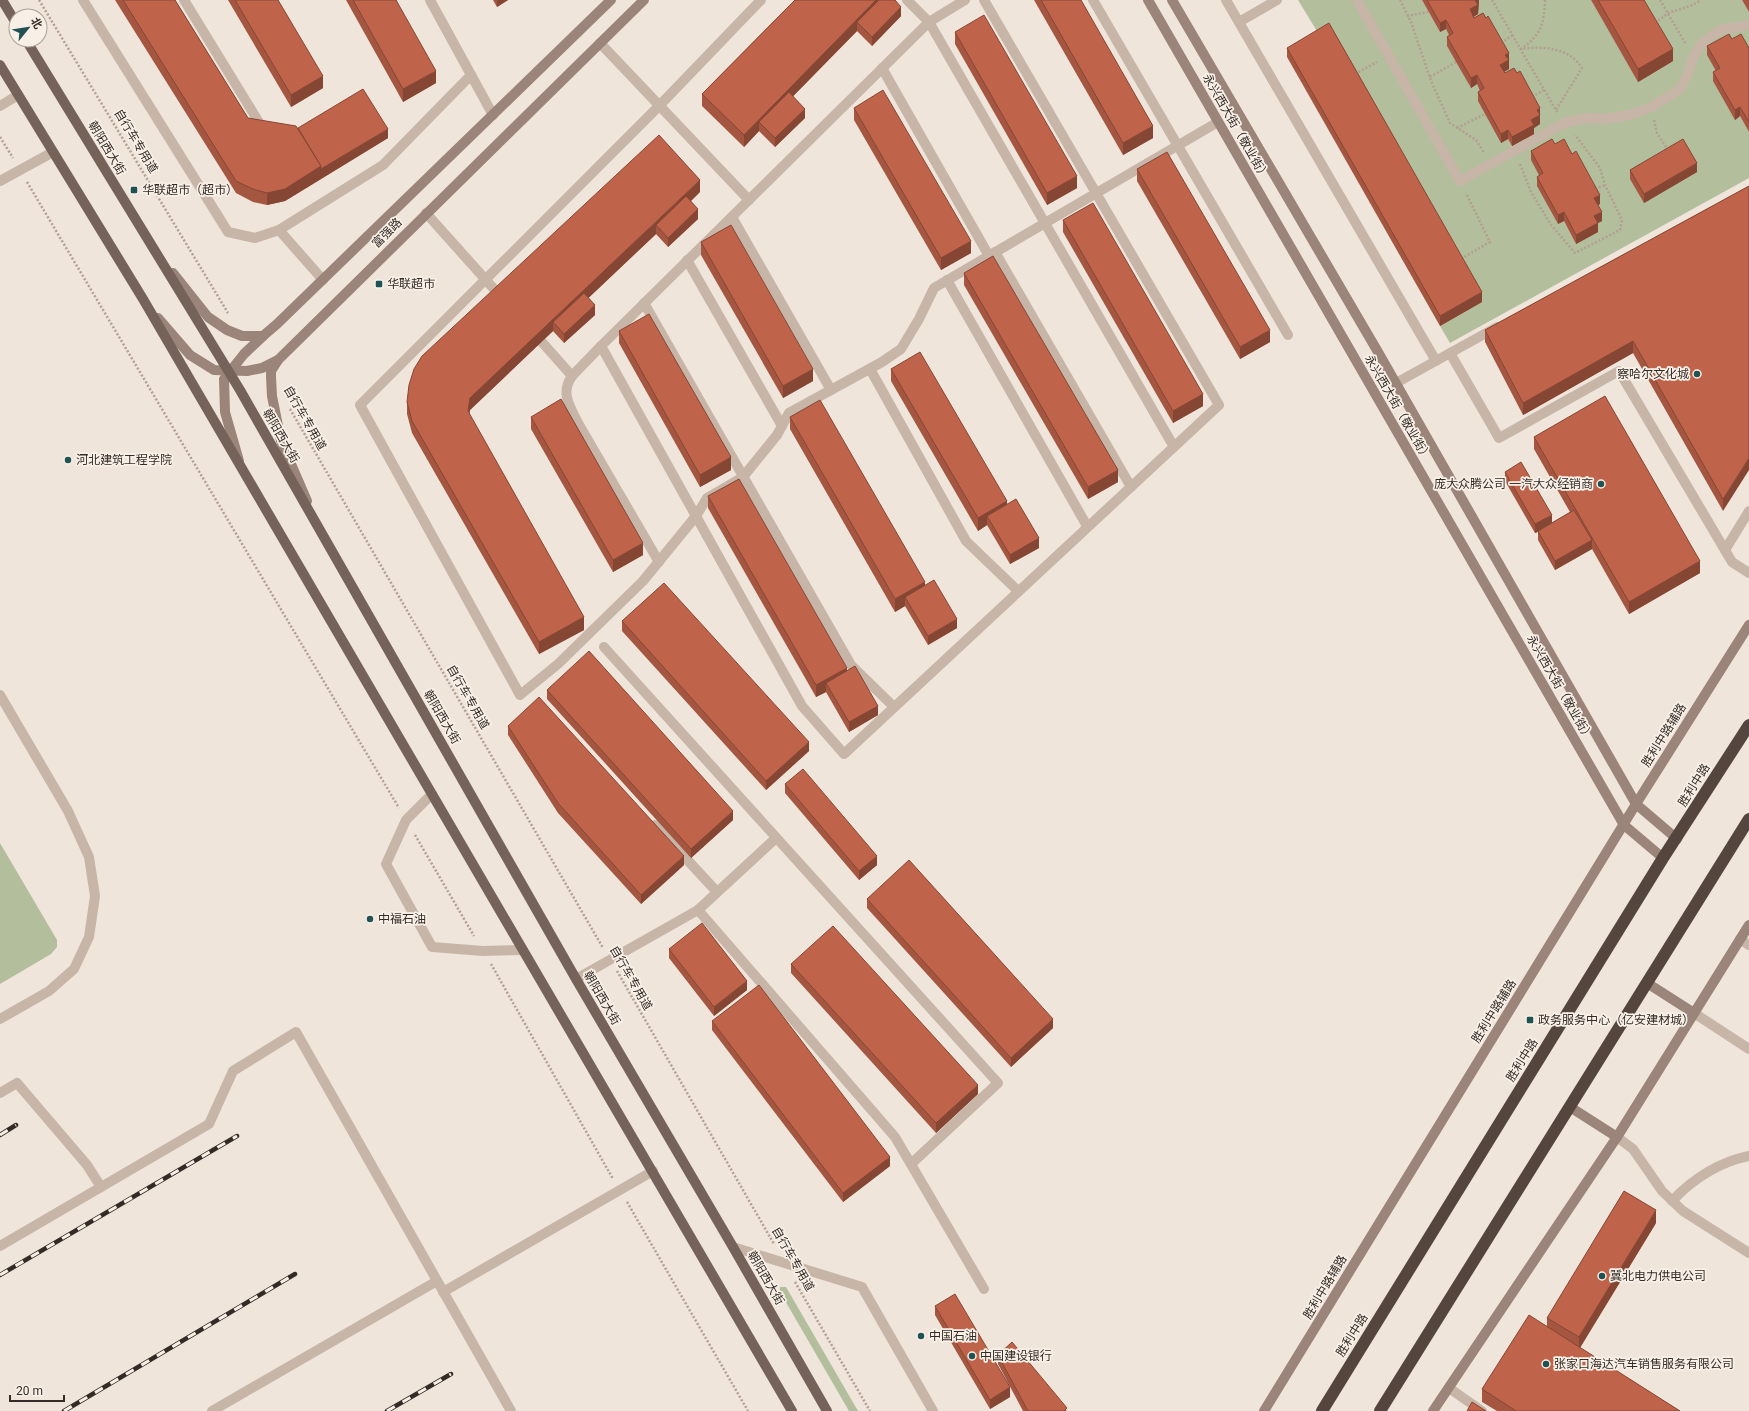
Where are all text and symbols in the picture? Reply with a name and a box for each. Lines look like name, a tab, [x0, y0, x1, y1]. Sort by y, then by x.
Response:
north arrow	[8, 8, 48, 48]
text: 北	[28, 15, 45, 31]
street label: 永兴西大街（敬业街）	[1200, 72, 1272, 182]
street label: 自行车专用道	[111, 107, 161, 175]
street label: 朝阳西大街	[86, 119, 128, 177]
place label: 华联超市（超市）	[142, 183, 238, 197]
marker: 华联超市（超市）	[129, 185, 139, 195]
street label: 富强路	[369, 215, 405, 251]
place label: 华联超市	[387, 277, 435, 291]
marker: 华联超市	[374, 279, 384, 289]
street label: 永兴西大街（敬业街）	[1362, 353, 1434, 463]
place label: 察哈尔文化城	[1617, 367, 1689, 381]
marker: 察哈尔文化城	[1692, 369, 1702, 379]
street label: 自行车专用道	[281, 383, 329, 453]
street label: 朝阳西大街	[260, 407, 302, 465]
place label: 河北建筑工程学院	[76, 453, 172, 467]
marker: 河北建筑工程学院	[63, 455, 73, 465]
place label: 庞大众腾公司 一汽大众经销商	[1434, 477, 1593, 491]
marker: 庞大众腾公司 一汽大众经销商	[1596, 479, 1606, 489]
street label: 永兴西大街（敬业街）	[1524, 633, 1596, 743]
street label: 自行车专用道	[444, 662, 492, 732]
street label: 朝阳西大街	[421, 688, 463, 746]
street label: 胜利中路辅路	[1639, 701, 1689, 769]
street label: 胜利中路	[1675, 761, 1713, 809]
place label: 中福石油	[378, 912, 426, 926]
marker: 中福石油	[365, 914, 375, 924]
street label: 自行车专用道	[607, 943, 655, 1013]
street label: 朝阳西大街	[581, 969, 623, 1027]
street label: 胜利中路辅路	[1469, 977, 1519, 1045]
place label: 政务服务中心（亿安建材城）	[1538, 1013, 1694, 1027]
marker: 政务服务中心（亿安建材城）	[1525, 1015, 1535, 1025]
street label: 胜利中路	[1503, 1036, 1541, 1084]
street label: 自行车专用道	[769, 1224, 817, 1294]
street label: 朝阳西大街	[745, 1249, 787, 1307]
street label: 胜利中路辅路	[1300, 1253, 1350, 1321]
place label: 冀北电力供电公司	[1610, 1269, 1706, 1283]
marker: 冀北电力供电公司	[1597, 1271, 1607, 1281]
street label: 胜利中路	[1333, 1311, 1371, 1359]
place label: 中国石油	[929, 1329, 977, 1343]
marker: 中国石油	[916, 1331, 926, 1341]
place label: 中国建设银行	[980, 1349, 1052, 1363]
marker: 中国建设银行	[967, 1351, 977, 1361]
place label: 张家口海达汽车销售服务有限公司	[1554, 1357, 1734, 1371]
marker: 张家口海达汽车销售服务有限公司	[1541, 1359, 1551, 1369]
scale bar	[10, 1377, 64, 1403]
text: 20 m	[16, 1384, 43, 1398]

